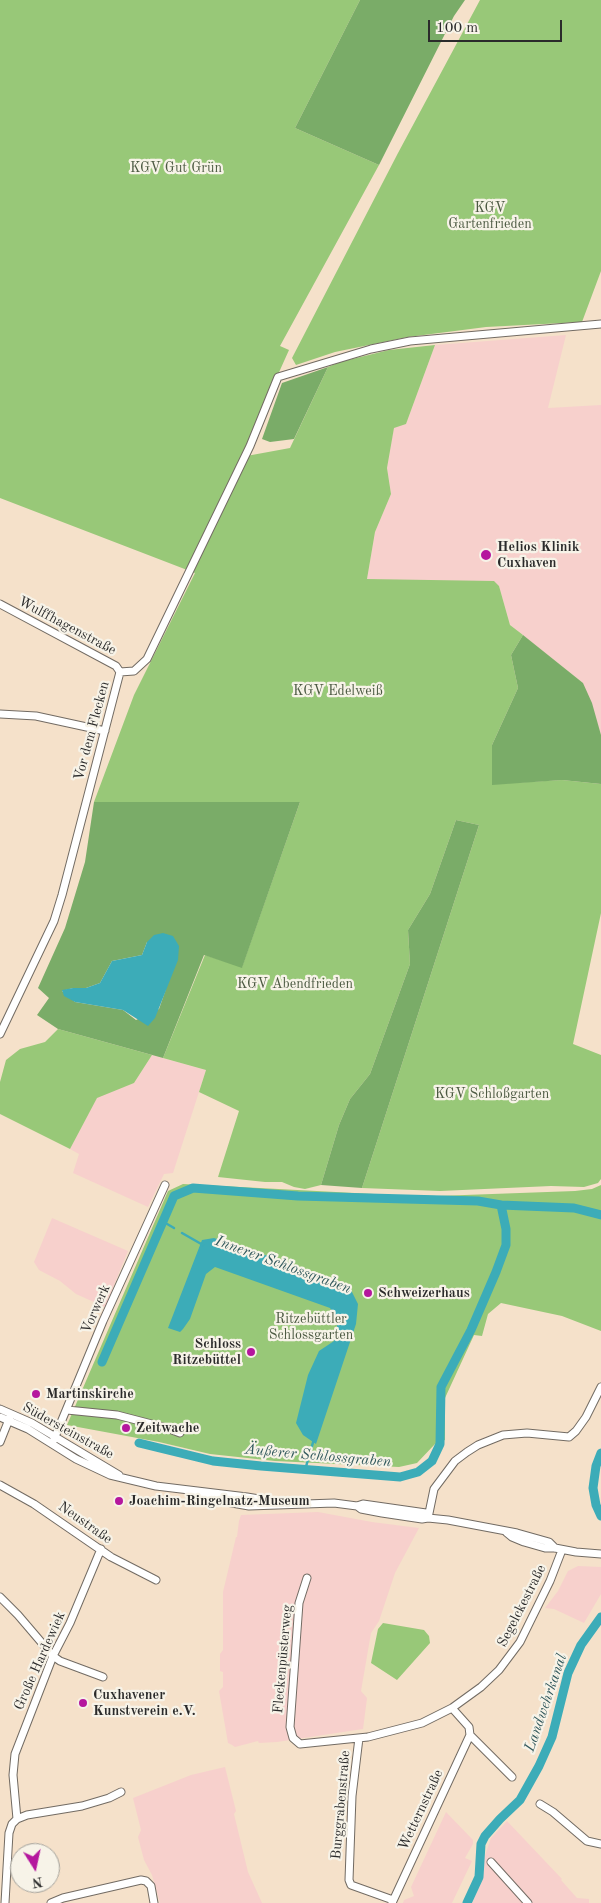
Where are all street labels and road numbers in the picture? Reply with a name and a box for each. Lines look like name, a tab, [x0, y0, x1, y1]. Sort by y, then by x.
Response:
street label: Wulffhagenstraße	[15, 593, 119, 659]
street label: Vor dem Flecken	[71, 680, 113, 782]
street label: Vorwerk	[78, 1282, 114, 1336]
street label: Südersteinstraße	[19, 1399, 117, 1463]
street label: Neustraße	[55, 1498, 115, 1548]
street label: Segelckestraße	[494, 1562, 550, 1650]
street label: Fleckenpüsterweg	[270, 1604, 296, 1714]
street label: Große Hardewiek	[11, 1609, 69, 1713]
street label: Burggrabenstraße	[328, 1750, 354, 1860]
street label: Wetternstraße	[395, 1767, 447, 1853]

